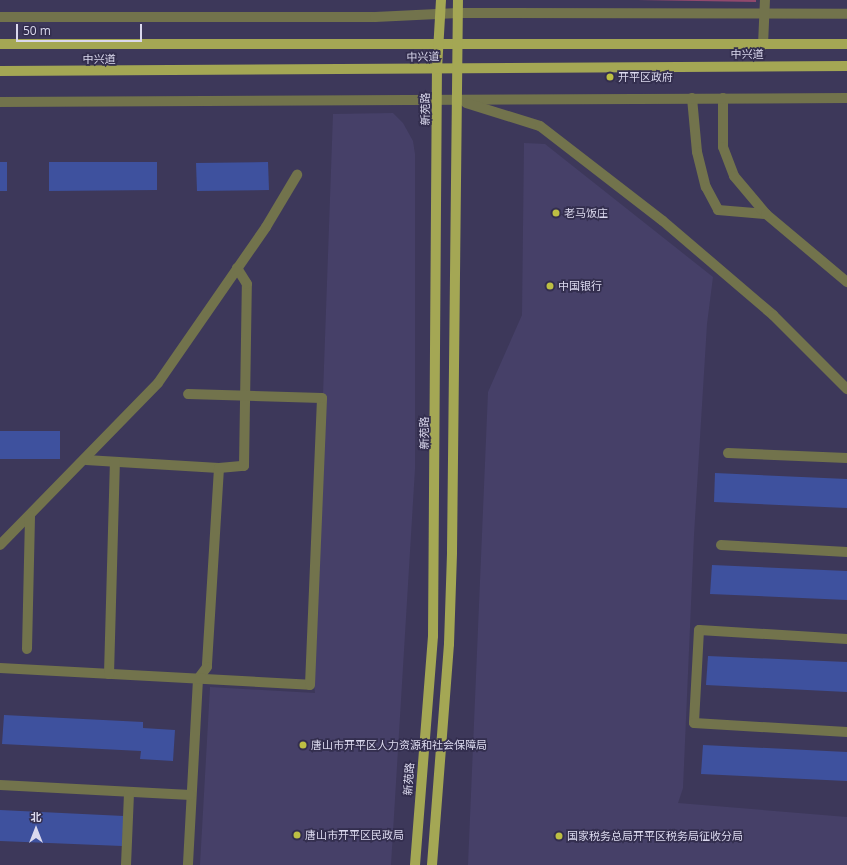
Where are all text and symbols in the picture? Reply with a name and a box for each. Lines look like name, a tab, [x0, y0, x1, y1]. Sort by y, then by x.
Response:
scale bar	[18, 16, 144, 42]
text: 50 m	[23, 22, 51, 39]
street label: 中兴道	[731, 47, 763, 61]
street label: 中兴道	[406, 50, 440, 64]
street label: 中兴道	[83, 52, 115, 66]
place label: 开平区政府	[618, 70, 673, 84]
marker: 开平区政府	[605, 72, 615, 82]
street label: 新苑路	[418, 93, 432, 125]
place label: 老马饭庄	[564, 206, 608, 220]
marker: 老马饭庄	[551, 208, 561, 218]
place label: 中国银行	[558, 279, 602, 293]
marker: 中国银行	[545, 281, 555, 291]
street label: 新苑路	[417, 417, 431, 449]
place label: 唐山市开平区人力资源和社会保障局	[311, 738, 487, 752]
marker: 唐山市开平区人力资源和社会保障局	[298, 740, 308, 750]
street label: 新苑路	[401, 762, 417, 796]
north arrow	[16, 809, 56, 849]
text: 北	[31, 809, 42, 824]
place label: 唐山市开平区民政局	[305, 828, 404, 842]
place label: 国家税务总局开平区税务局征收分局	[567, 829, 743, 843]
marker: 唐山市开平区民政局	[292, 830, 302, 840]
marker: 国家税务总局开平区税务局征收分局	[554, 831, 564, 841]

